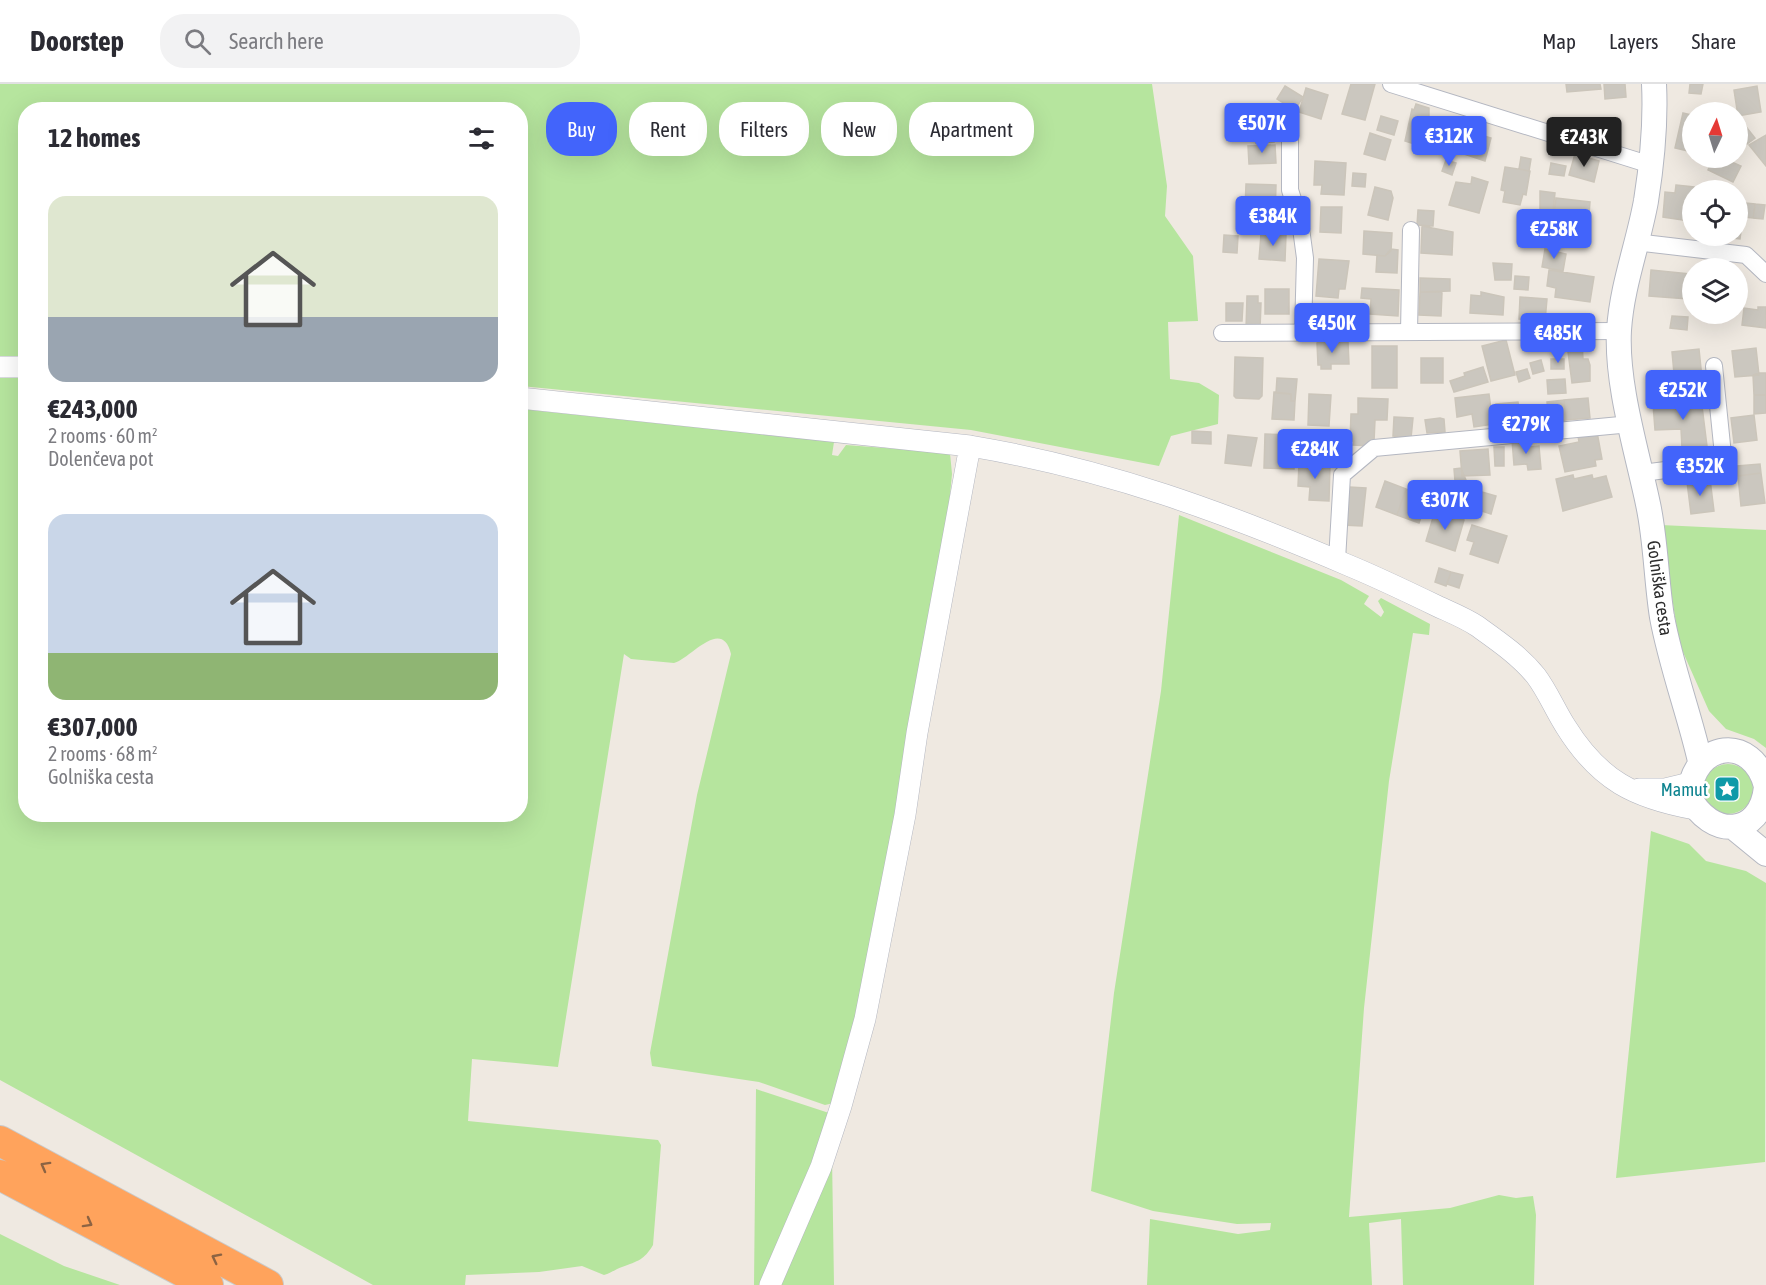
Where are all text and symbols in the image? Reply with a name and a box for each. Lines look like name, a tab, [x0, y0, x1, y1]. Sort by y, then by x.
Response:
search box	[160, 14, 580, 68]
text: Doorstep	[30, 25, 124, 57]
icon: search	[181, 25, 214, 58]
text: Search here	[229, 28, 324, 54]
text: Map	[1542, 29, 1576, 53]
text: Layers	[1609, 29, 1659, 53]
text: Share	[1692, 29, 1736, 53]
chip: Buy	[546, 102, 617, 156]
chip: Rent	[629, 102, 707, 156]
chip: Filters	[719, 102, 809, 156]
chip: New	[821, 102, 897, 156]
chip: Apartment	[909, 102, 1034, 156]
north arrow	[1682, 102, 1748, 168]
map controls	[1682, 102, 1748, 324]
pin: €507K	[1220, 103, 1304, 154]
text: €507K	[1239, 111, 1286, 134]
pin: €312K	[1407, 116, 1491, 167]
pin: €243K	[1542, 117, 1626, 168]
icon: filters	[465, 122, 498, 155]
text: 12 homes	[48, 123, 141, 153]
text: €312K	[1426, 124, 1473, 147]
text: €243K	[1561, 125, 1608, 148]
button: locate	[1682, 180, 1748, 246]
pin: €384K	[1231, 196, 1315, 247]
text: €384K	[1250, 204, 1297, 227]
pin: €258K	[1512, 209, 1596, 260]
text: €258K	[1531, 217, 1578, 240]
icon: home	[219, 235, 327, 343]
button: layers	[1682, 258, 1748, 324]
pin: €450K	[1290, 303, 1374, 354]
text: €450K	[1309, 311, 1356, 334]
pin: €485K	[1516, 313, 1600, 364]
text: €485K	[1535, 321, 1582, 344]
pin: €252K	[1641, 370, 1725, 421]
text: €252K	[1660, 378, 1707, 401]
text: €243,000	[48, 394, 138, 424]
pin: €279K	[1484, 404, 1568, 455]
text: €279K	[1503, 412, 1550, 435]
text: 2 rooms · 60 m²	[48, 424, 158, 447]
pin: €284K	[1273, 429, 1357, 480]
text: €284K	[1292, 437, 1339, 460]
pin: €352K	[1658, 446, 1742, 497]
text: Dolenčeva pot	[48, 447, 153, 470]
text: €352K	[1677, 454, 1724, 477]
pin: €307K	[1403, 480, 1487, 531]
text: €307K	[1422, 488, 1469, 511]
street label: Golniška cesta	[1643, 539, 1677, 637]
icon: home	[219, 553, 327, 661]
text: €307,000	[48, 712, 138, 742]
text: 2 rooms · 68 m²	[48, 742, 158, 765]
text: Golniška cesta	[48, 765, 154, 788]
place icon: Mamut	[1712, 774, 1742, 804]
place label: Mamut	[1661, 779, 1708, 800]
one-way arrow	[41, 1162, 51, 1173]
one-way arrow	[82, 1216, 92, 1227]
one-way arrow	[212, 1254, 223, 1266]

